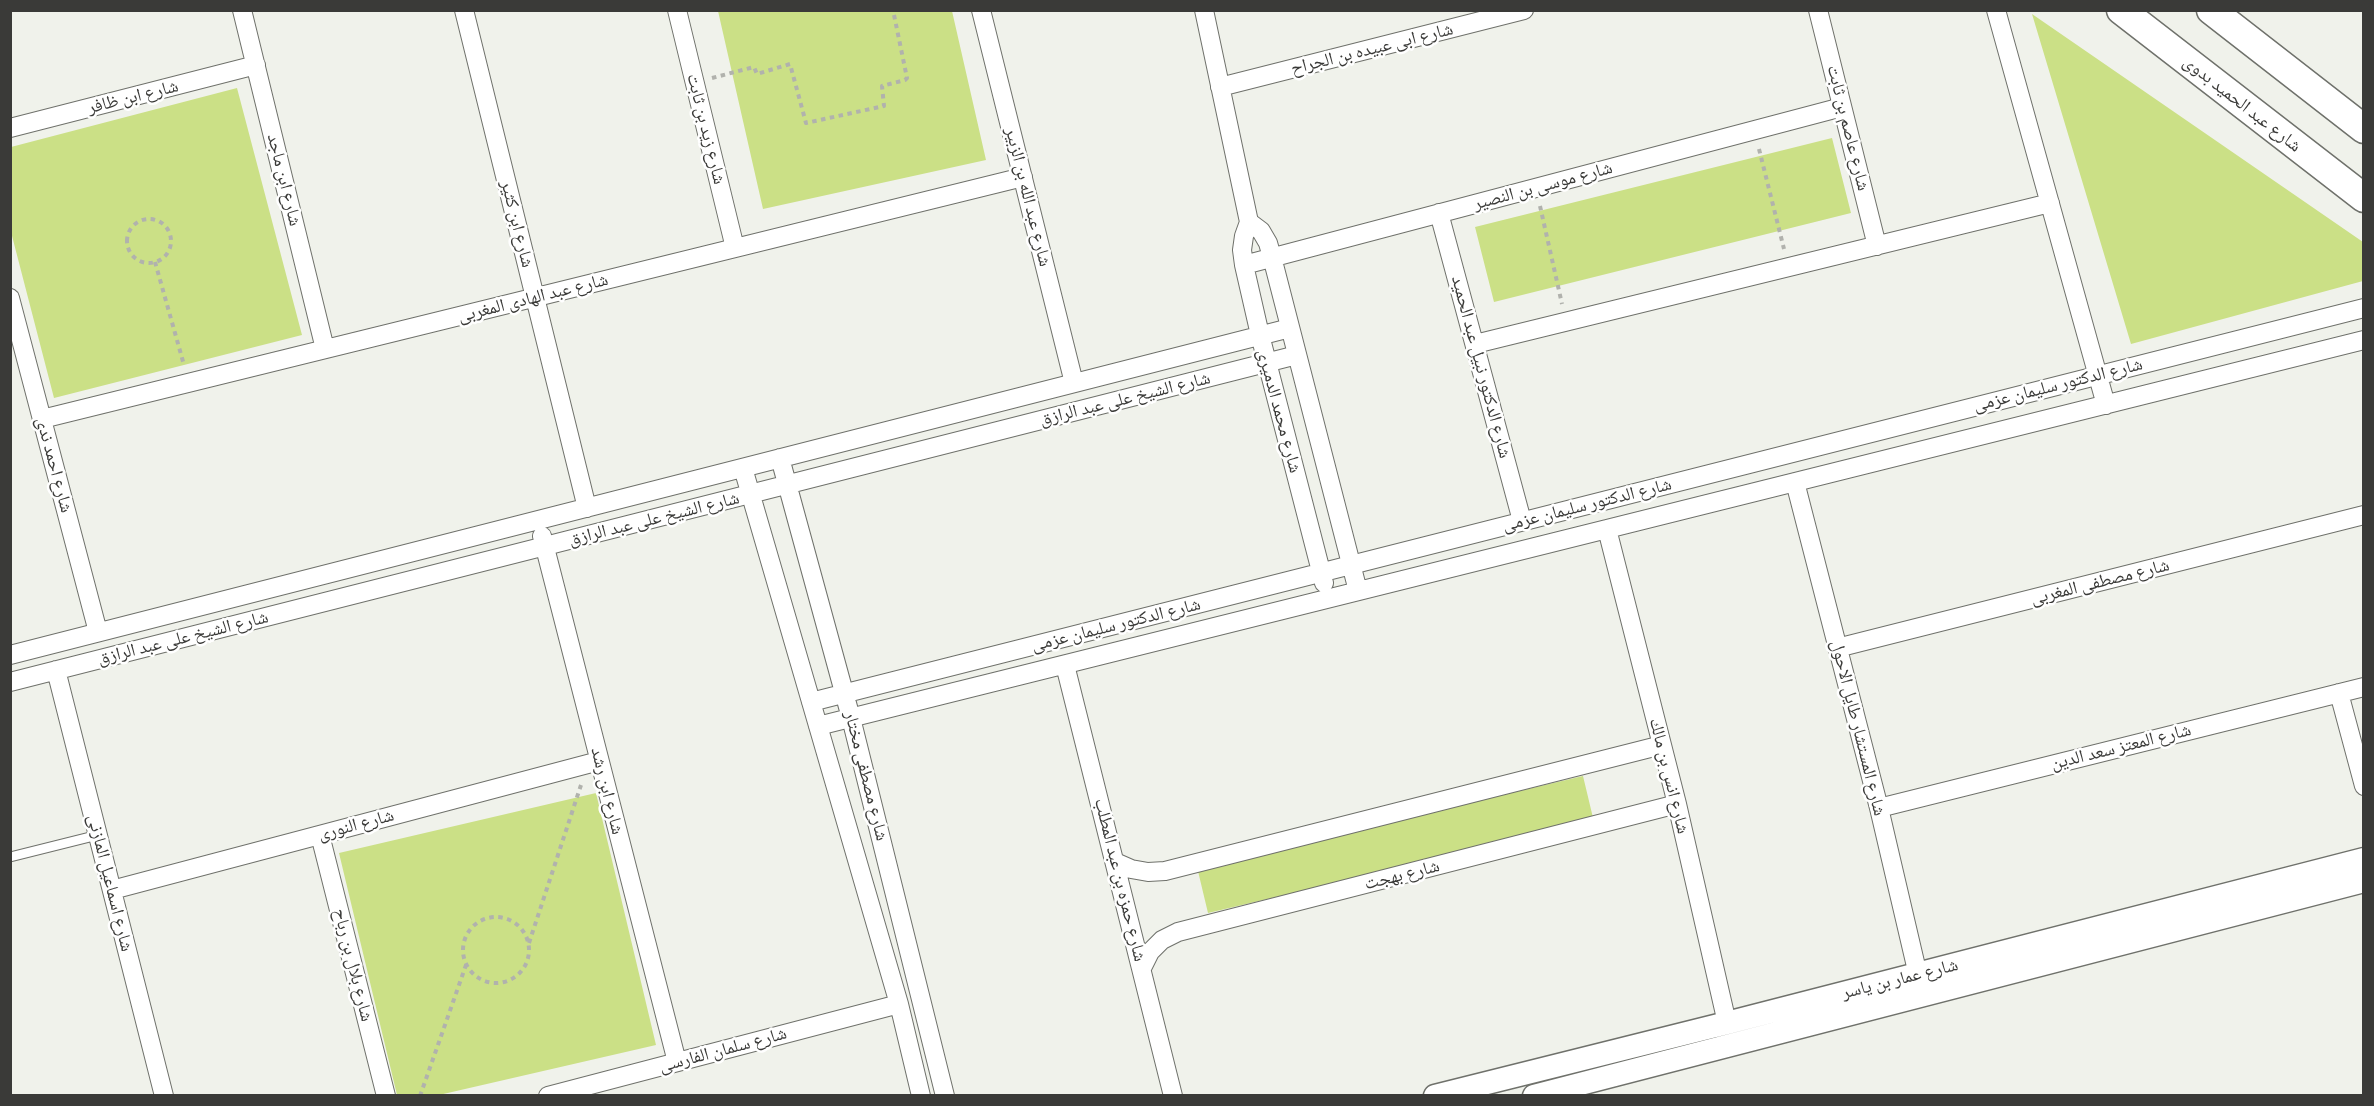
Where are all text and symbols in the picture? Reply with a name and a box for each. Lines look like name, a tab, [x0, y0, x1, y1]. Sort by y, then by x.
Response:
street label: شارع ابى عبيده بن الجراح	[1289, 18, 1455, 80]
street label: شارع عبد الحميد بدوى	[2179, 51, 2305, 157]
street label: شارع عاصم بن ثابت	[1822, 63, 1874, 193]
street label: شارع زيد بن ثابت	[682, 71, 730, 187]
street label: شارع ابن ظافر	[85, 75, 181, 119]
street label: شارع عبد الله بن الزبير	[1000, 125, 1056, 269]
street label: شارع ابن ماجد	[262, 132, 306, 228]
street label: شارع موسى بن النصير	[1471, 157, 1615, 215]
street label: شارع ابن كثير	[496, 178, 538, 270]
street label: شارع عبد الهادى المغربى	[456, 269, 610, 327]
street label: شارع الدكتور نبيل عبد الحميد	[1446, 273, 1516, 461]
street label: شارع محمد الدميرى	[1252, 347, 1306, 475]
street label: شارع الدكتور سليمان عزمى	[1971, 353, 2145, 417]
street label: شارع الشيخ على عبد الرازق	[1037, 367, 1213, 431]
street label: شارع احمد ندى	[31, 415, 77, 515]
street label: شارع الدكتور سليمان عزمى	[1500, 473, 1674, 537]
street label: شارع الشيخ على عبد الرازق	[566, 487, 742, 551]
street label: شارع مصطفى المغربى	[2028, 554, 2172, 610]
street label: شارع الدكتور سليمان عزمى	[1029, 593, 1203, 657]
street label: شارع الشيخ على عبد الرازق	[95, 606, 271, 670]
street label: شارع المستشار طايل الاحول	[1826, 638, 1890, 818]
street label: شارع مصطفى مختار	[839, 709, 893, 843]
street label: شارع انس بن مالك	[1644, 716, 1694, 836]
street label: شارع المعتز سعد الدين	[2049, 719, 2193, 775]
street label: شارع ابن رشد	[586, 745, 628, 837]
street label: شارع حمزه بن عبد المطلب	[1089, 796, 1151, 964]
street label: شارع النورى	[316, 804, 396, 846]
street label: شارع اسماعيل المازنى	[83, 812, 137, 954]
street label: شارع بهجت	[1362, 855, 1442, 895]
street label: شارع بلال بن رباح	[329, 906, 377, 1024]
street label: شارع عمار بن ياسر	[1840, 954, 1960, 1004]
street label: شارع سلمان الفارسى	[657, 1023, 789, 1077]

